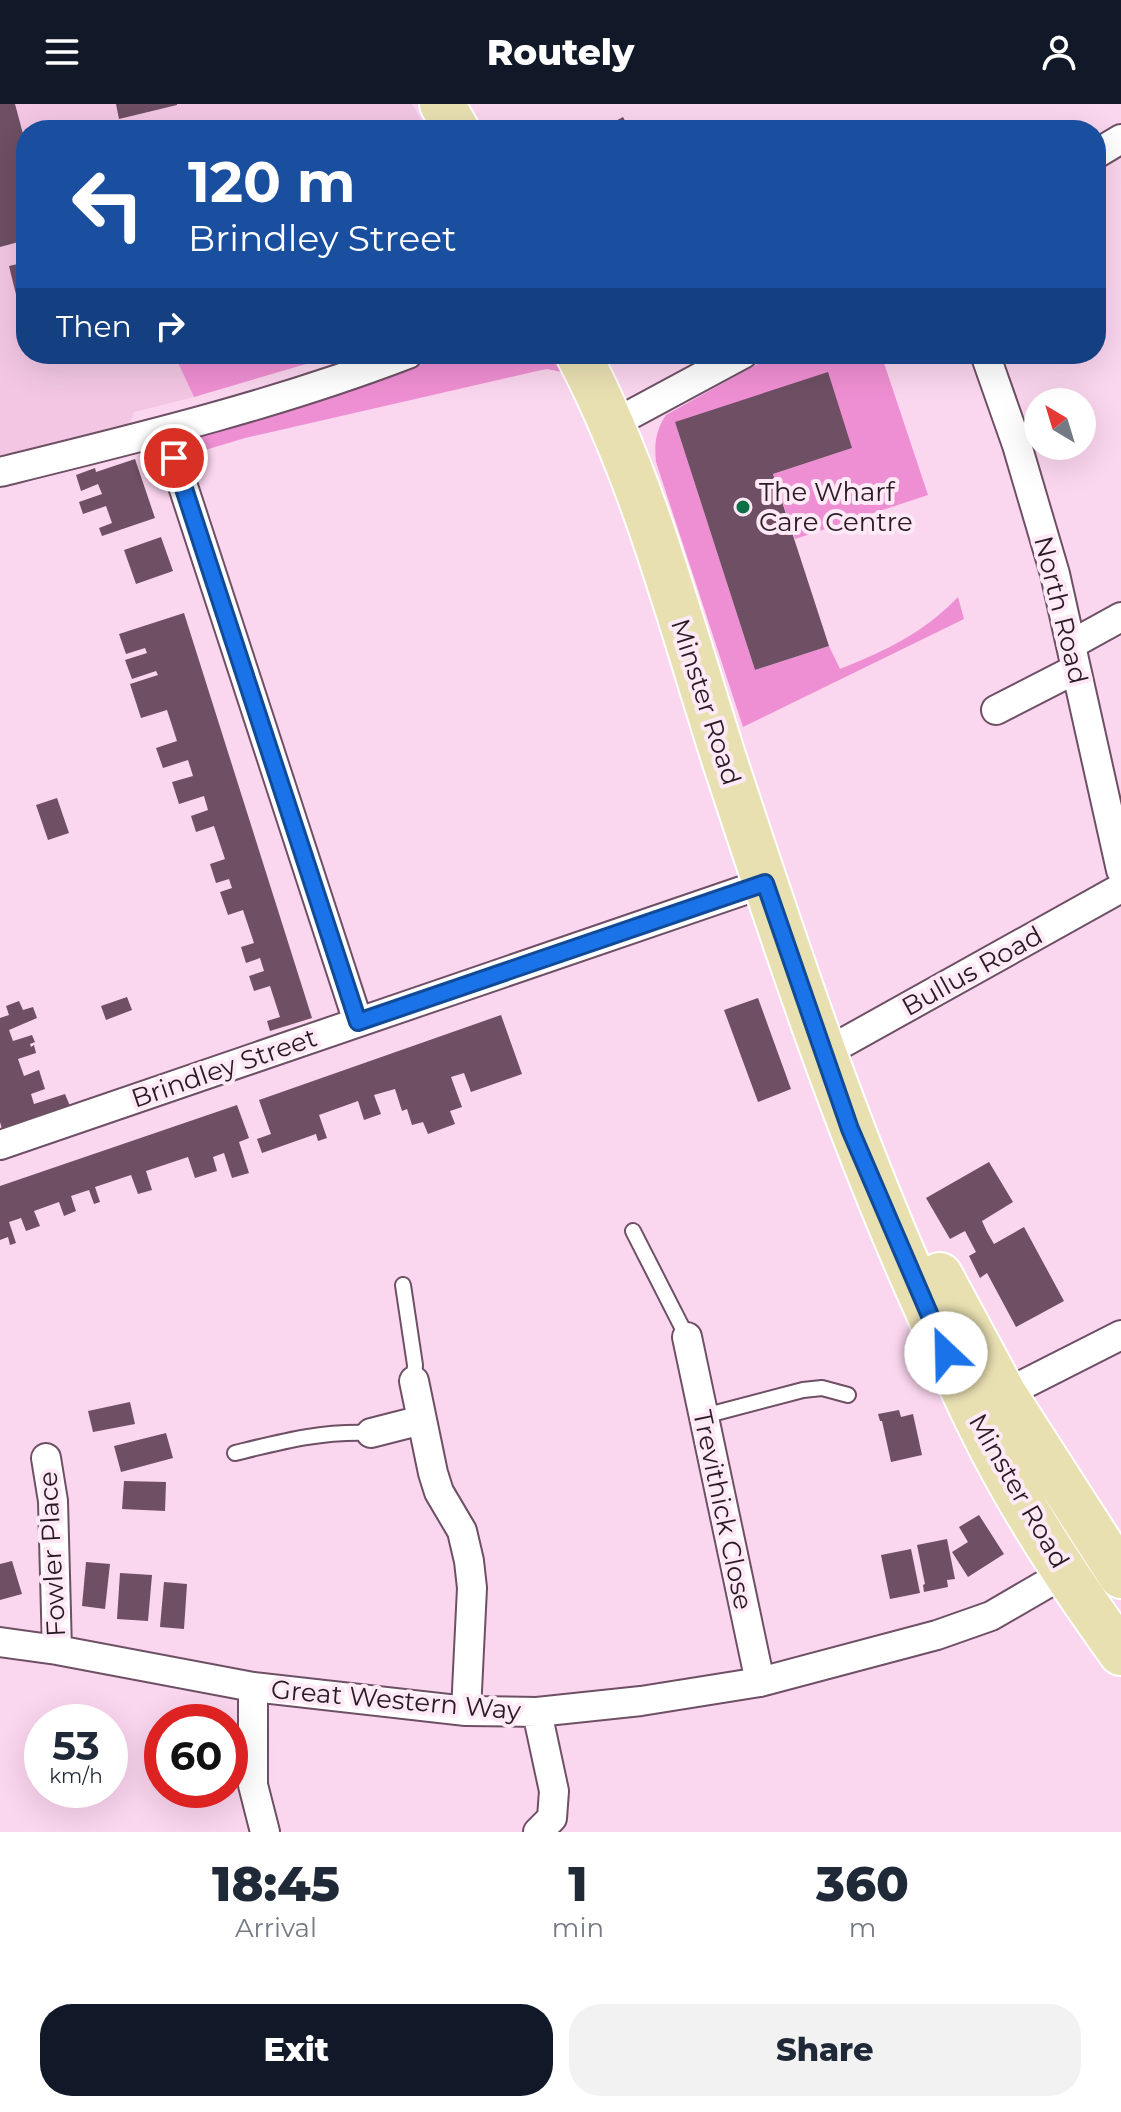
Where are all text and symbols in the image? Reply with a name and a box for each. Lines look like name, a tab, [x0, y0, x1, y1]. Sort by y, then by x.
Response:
icon: menu	[40, 30, 84, 74]
text: Routely	[487, 30, 634, 74]
icon: person	[1037, 30, 1081, 74]
text: 120 m	[188, 148, 356, 216]
icon: left	[56, 152, 160, 256]
text: Brindley Street	[188, 216, 457, 260]
icon: right	[148, 304, 192, 348]
text: Then	[56, 308, 132, 345]
north arrow	[1024, 388, 1096, 460]
map controls	[1024, 388, 1096, 460]
pin	[140, 424, 208, 492]
icon: arrive	[152, 436, 196, 480]
place label: The Wharf Care Centre	[759, 476, 913, 538]
marker: The Wharf Care Centre	[734, 498, 752, 516]
street label: North Road	[1027, 533, 1095, 687]
street label: Minster Road	[664, 615, 748, 789]
street label: Bullus Road	[896, 919, 1048, 1023]
street label: Brindley Street	[127, 1021, 321, 1115]
position arrow	[904, 1311, 988, 1395]
street label: Trevithick Close	[686, 1407, 760, 1613]
street label: Minster Road	[962, 1408, 1076, 1574]
street label: Fowler Place	[32, 1470, 72, 1638]
street label: Great Western Way	[270, 1673, 523, 1727]
speed limit sign: 60	[144, 1704, 248, 1808]
text: 53	[52, 1721, 100, 1770]
text: km/h	[49, 1764, 103, 1788]
text: 18:45	[212, 1855, 340, 1913]
text: 1	[568, 1855, 588, 1913]
text: 360	[816, 1855, 909, 1913]
text: Arrival	[235, 1912, 317, 1944]
text: min	[552, 1912, 604, 1944]
text: m	[849, 1912, 876, 1944]
button: Exit	[40, 2004, 553, 2096]
button: Share	[569, 2004, 1081, 2096]

